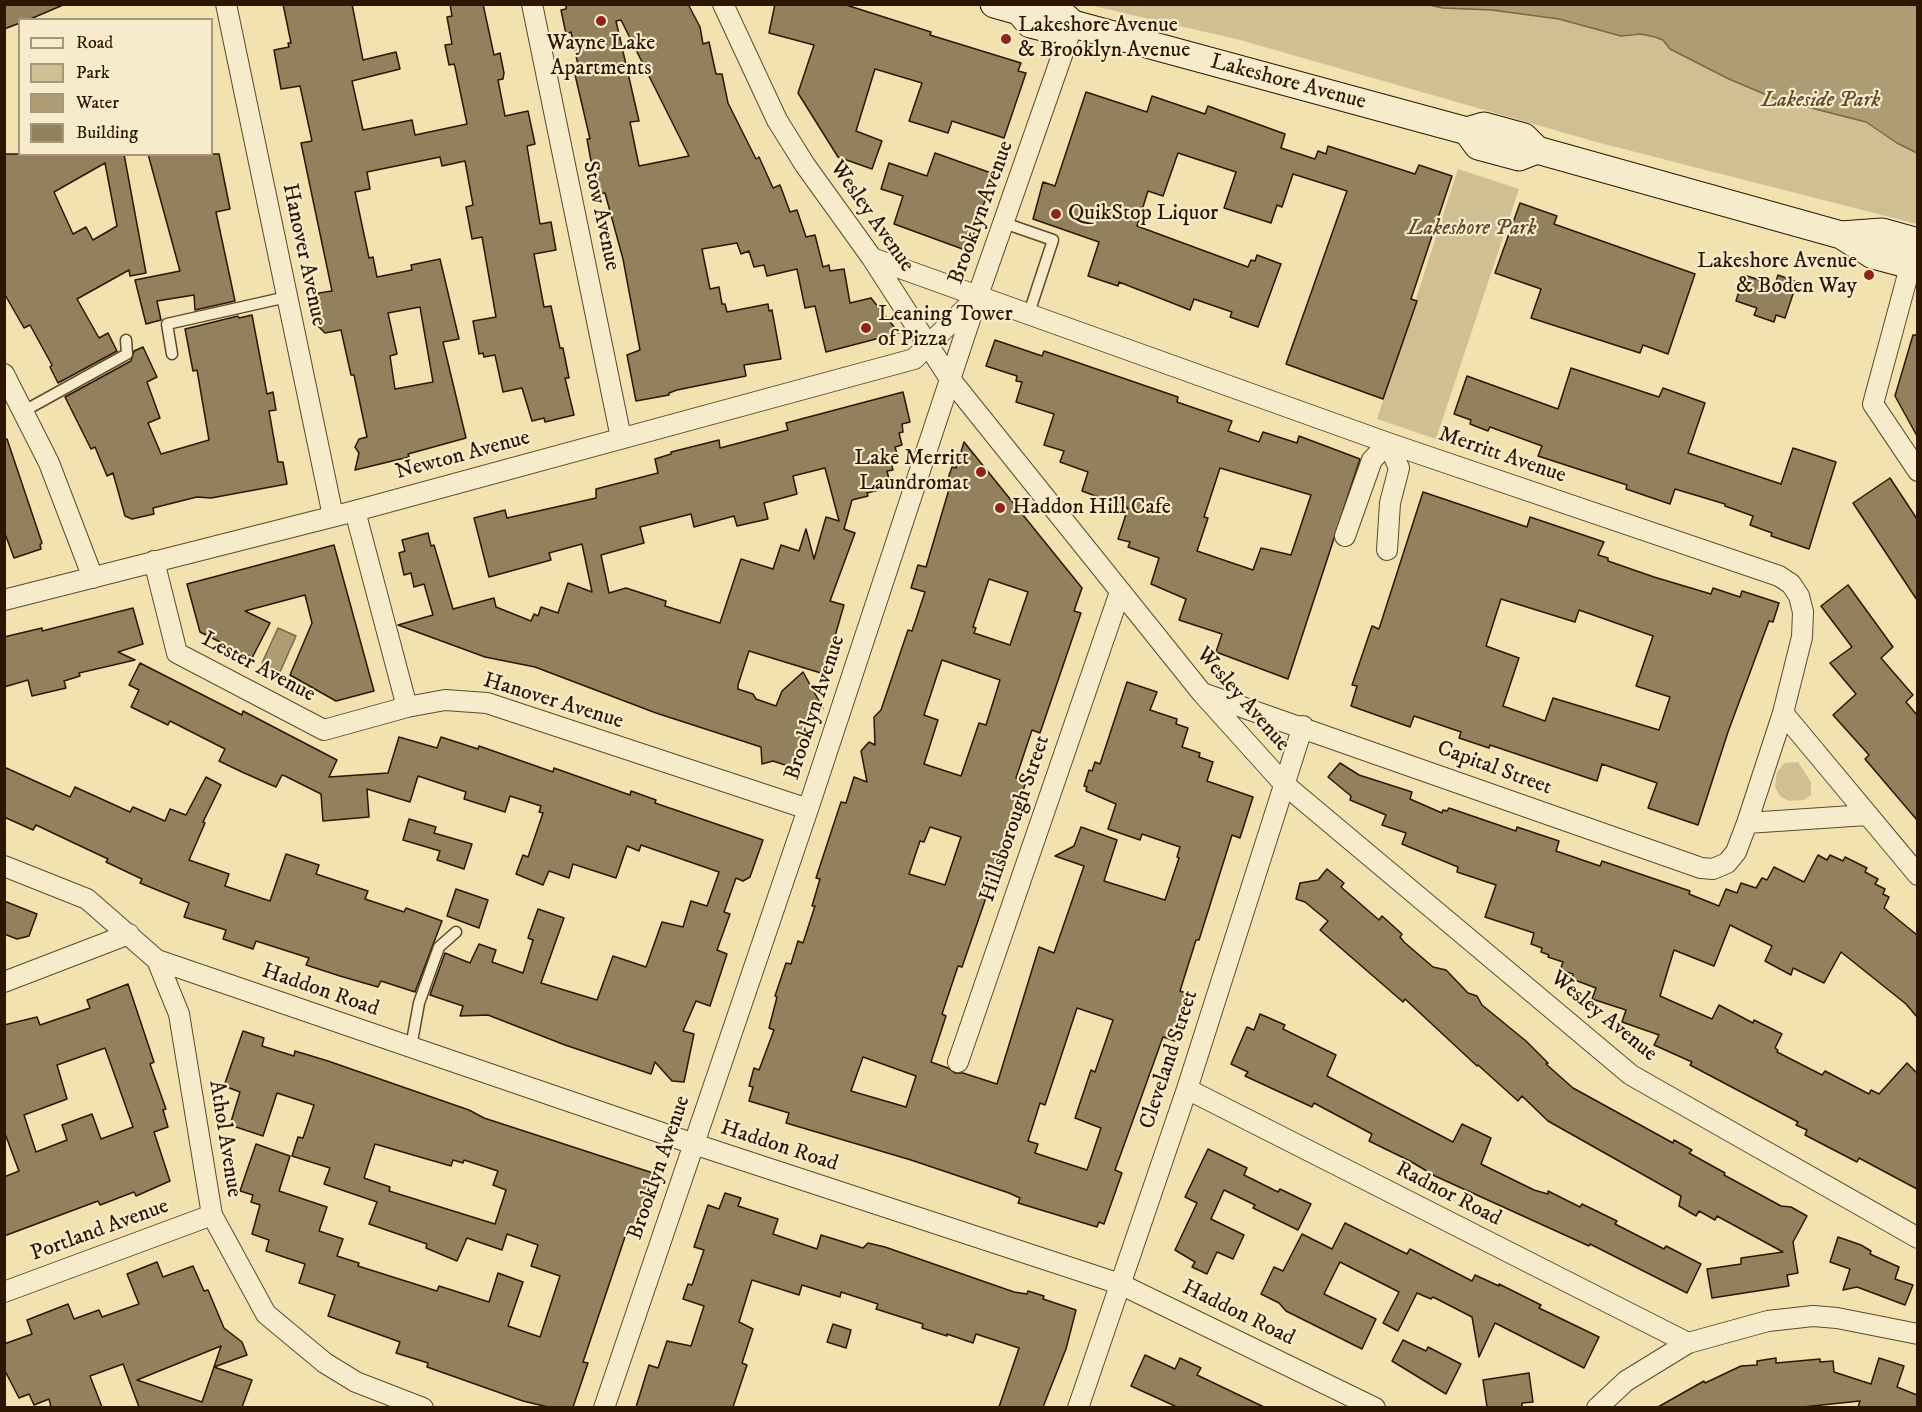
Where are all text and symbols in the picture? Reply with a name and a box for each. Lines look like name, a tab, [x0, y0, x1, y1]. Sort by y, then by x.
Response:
place label: Lakeshore Avenue & Brooklyn Avenue	[1018, 13, 1190, 64]
marker: Wayne Lake Apartments	[594, 14, 608, 28]
legend	[18, 18, 213, 156]
place label: Wayne Lake Apartments	[547, 31, 655, 82]
text: Road	[76, 32, 113, 54]
marker: Lakeshore Avenue & Brooklyn Avenue	[999, 32, 1013, 46]
street label: Lakeshore Avenue	[1207, 50, 1369, 116]
text: Park	[76, 62, 110, 84]
park label: Lakeside Park	[1761, 88, 1881, 114]
text: Water	[76, 92, 119, 114]
text: Building	[76, 122, 138, 144]
street label: Brooklyn Avenue	[944, 138, 1020, 288]
street label: Wesley Avenue	[823, 156, 919, 278]
street label: Stow Avenue	[576, 159, 624, 273]
street label: Hanover Avenue	[275, 181, 331, 329]
place label: QuikStop Liquor	[1068, 201, 1218, 227]
marker: QuikStop Liquor	[1049, 207, 1063, 221]
park label: Lakeshore Park	[1408, 216, 1536, 242]
place label: Lakeshore Avenue & Boden Way	[1697, 249, 1857, 300]
marker: Lakeshore Avenue & Boden Way	[1862, 268, 1876, 282]
place label: Leaning Tower of Pizza	[878, 302, 1013, 354]
marker: Leaning Tower of Pizza	[859, 321, 873, 335]
street label: Merritt Avenue	[1435, 422, 1569, 490]
street label: Newton Avenue	[393, 425, 533, 487]
place label: Lake Merritt Laundromat	[854, 446, 969, 498]
marker: Lake Merritt Laundromat	[974, 465, 988, 479]
place label: Haddon Hill Cafe	[1012, 495, 1171, 521]
marker: Haddon Hill Cafe	[993, 501, 1007, 515]
street label: Lester Avenue	[197, 627, 319, 709]
street label: Brooklyn Avenue	[780, 632, 852, 784]
street label: Wesley Avenue	[1189, 642, 1295, 758]
street label: Hanover Avenue	[480, 668, 626, 736]
street label: Hillsborough Street	[975, 732, 1057, 906]
street label: Capital Street	[1433, 736, 1555, 802]
street label: Haddon Road	[258, 959, 382, 1023]
street label: Wesley Avenue	[1544, 966, 1662, 1068]
street label: Cleveland Street	[1135, 987, 1205, 1133]
street label: Athol Avenue	[202, 1079, 246, 1199]
street label: Brooklyn Avenue	[623, 1092, 697, 1244]
street label: Haddon Road	[717, 1116, 841, 1178]
street label: Radnor Road	[1391, 1157, 1505, 1233]
street label: Portland Avenue	[27, 1194, 173, 1268]
street label: Haddon Road	[1177, 1275, 1299, 1353]

